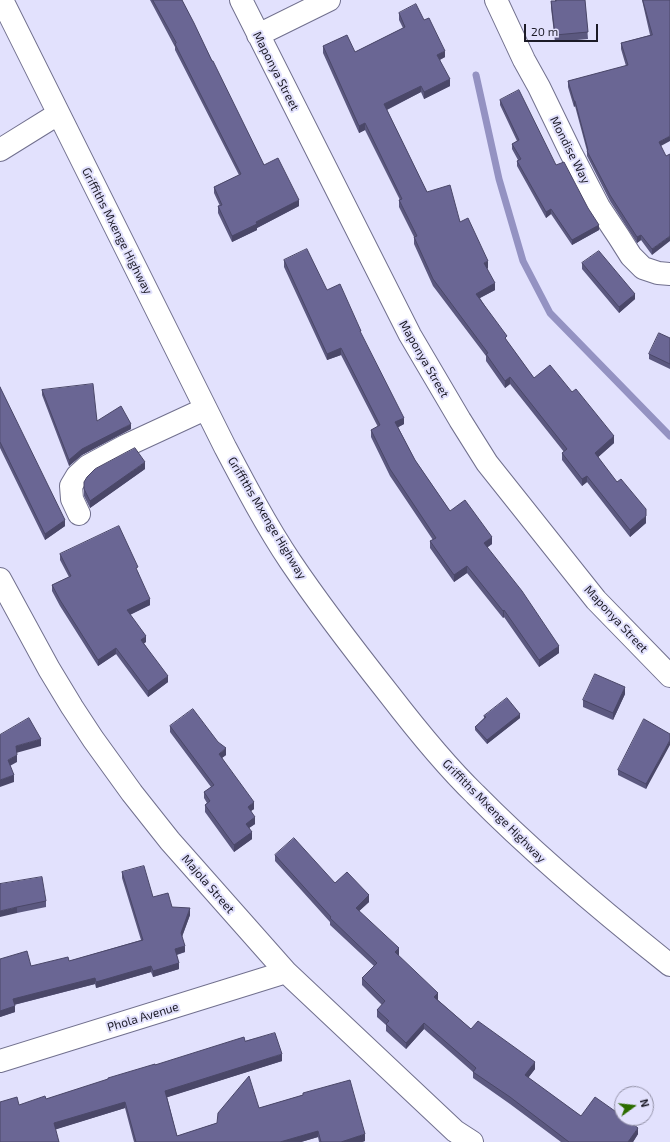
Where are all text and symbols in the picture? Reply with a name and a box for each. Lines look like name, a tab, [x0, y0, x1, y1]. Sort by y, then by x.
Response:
scale bar	[526, 16, 600, 42]
text: 20 m	[531, 24, 558, 38]
street label: Maponya Street	[250, 29, 302, 113]
street label: Mondise Way	[547, 114, 593, 186]
street label: Griffiths Mxenge Highway	[79, 165, 155, 297]
street label: Maponya Street	[396, 318, 452, 400]
street label: Griffiths Mxenge Highway	[225, 454, 309, 582]
street label: Maponya Street	[581, 582, 651, 656]
street label: Griffiths Mxenge Highway	[439, 756, 549, 866]
street label: Majola Street	[179, 852, 237, 916]
street label: Phola Avenue	[106, 999, 180, 1035]
north arrow	[614, 1086, 654, 1126]
text: N	[638, 1097, 652, 1109]

